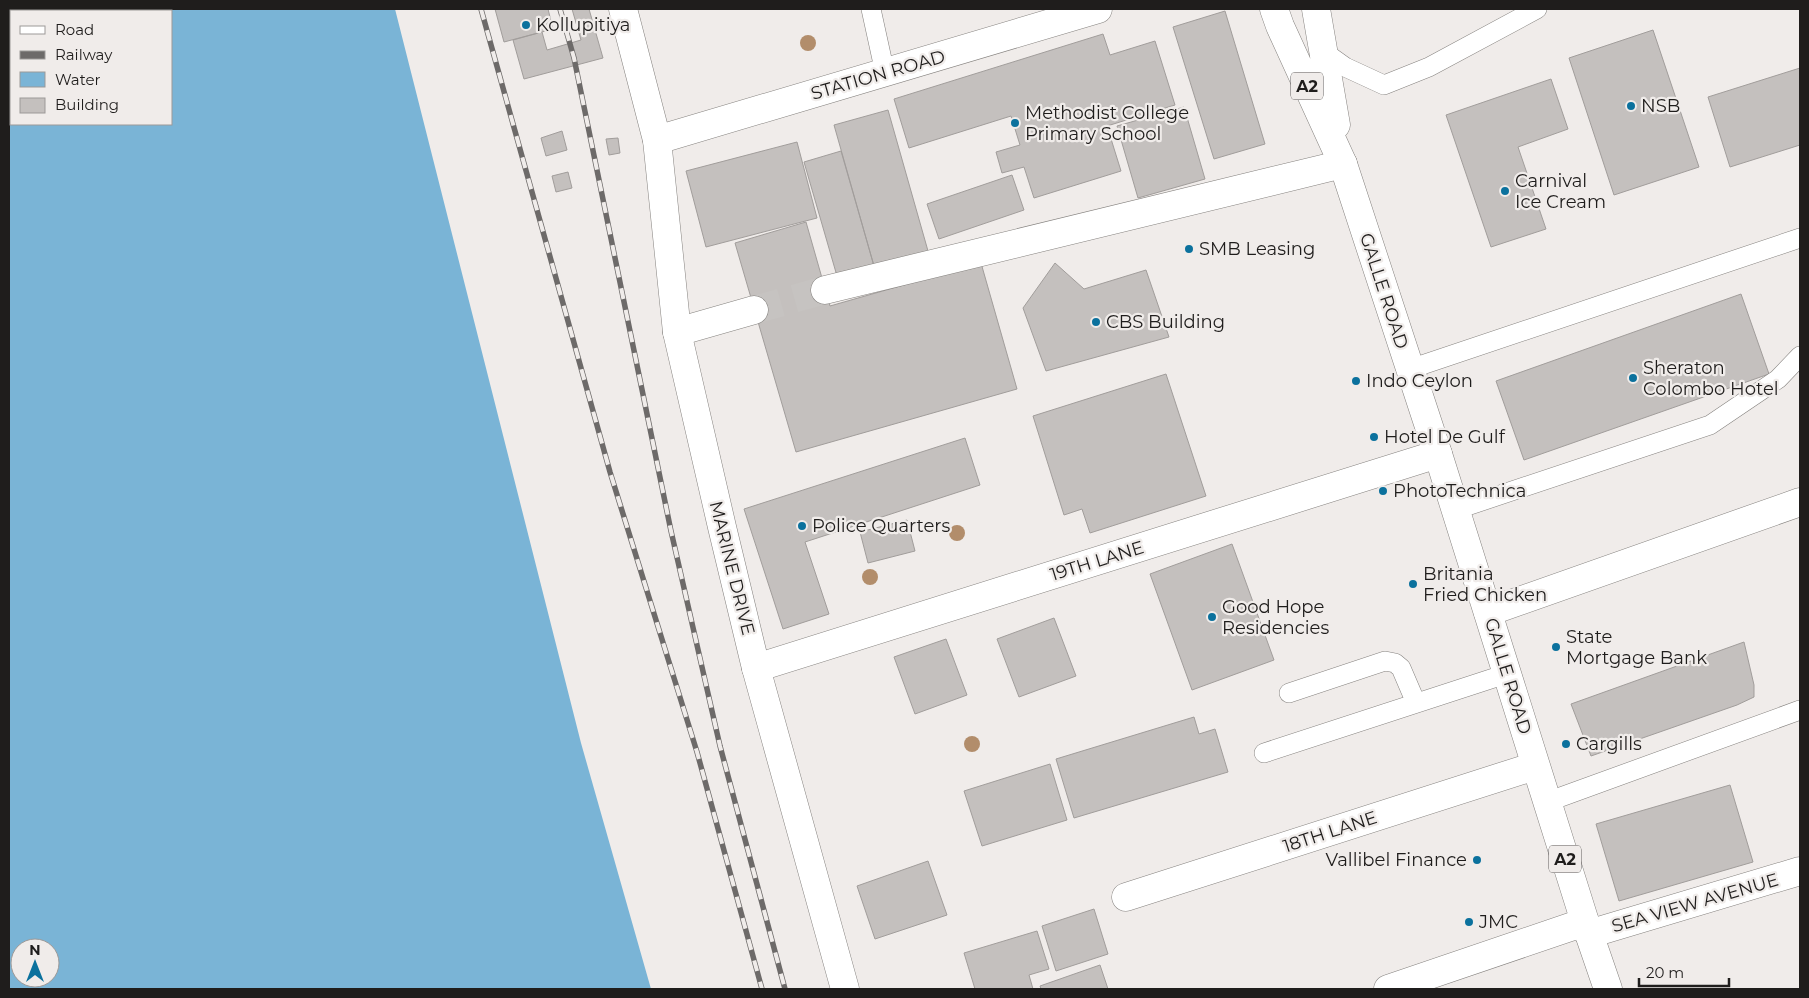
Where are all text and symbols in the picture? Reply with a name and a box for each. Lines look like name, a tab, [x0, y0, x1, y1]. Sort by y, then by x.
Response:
legend	[10, 10, 172, 125]
place label: Kollupitiya	[536, 14, 630, 36]
marker: Kollupitiya	[520, 19, 532, 31]
text: Road	[55, 20, 94, 39]
text: Railway	[55, 45, 113, 64]
street label: STATION ROAD	[808, 45, 948, 105]
text: Water	[55, 70, 101, 89]
road number: A2	[1291, 72, 1323, 100]
text: Building	[55, 95, 119, 114]
place label: NSB	[1641, 95, 1680, 117]
marker: NSB	[1625, 100, 1637, 112]
place label: Methodist College Primary School	[1025, 102, 1189, 145]
marker: Methodist College Primary School	[1009, 117, 1021, 129]
place label: Carnival Ice Cream	[1515, 170, 1606, 213]
marker: Carnival Ice Cream	[1499, 185, 1511, 197]
street label: GALLE ROAD	[1355, 230, 1413, 352]
place label: SMB Leasing	[1199, 238, 1315, 260]
marker: SMB Leasing	[1183, 243, 1195, 255]
place label: CBS Building	[1106, 311, 1225, 333]
marker: CBS Building	[1090, 316, 1102, 328]
place label: Sheraton Colombo Hotel	[1643, 357, 1779, 400]
place label: Indo Ceylon	[1366, 370, 1473, 392]
marker: Sheraton Colombo Hotel	[1627, 372, 1639, 384]
marker: Indo Ceylon	[1350, 375, 1362, 387]
place label: Hotel De Gulf	[1384, 426, 1506, 448]
marker: Hotel De Gulf	[1368, 431, 1380, 443]
place label: PhotoTechnica	[1393, 480, 1526, 502]
marker: PhotoTechnica	[1377, 485, 1389, 497]
street label: MARINE DRIVE	[705, 499, 759, 637]
place label: Police Quarters	[812, 515, 951, 537]
marker: Police Quarters	[796, 520, 808, 532]
street label: 19TH LANE	[1047, 536, 1147, 586]
place label: Britania Fried Chicken	[1423, 563, 1547, 606]
marker: Britania Fried Chicken	[1407, 578, 1419, 590]
place label: Good Hope Residencies	[1222, 596, 1329, 639]
marker: Good Hope Residencies	[1206, 611, 1218, 623]
street label: GALLE ROAD	[1480, 615, 1536, 737]
place label: State Mortgage Bank	[1566, 626, 1707, 669]
marker: State Mortgage Bank	[1550, 641, 1562, 653]
place label: Cargills	[1576, 733, 1642, 755]
marker: Cargills	[1560, 738, 1572, 750]
street label: 18TH LANE	[1280, 806, 1380, 858]
road number: A2	[1549, 846, 1581, 872]
place label: Vallibel Finance	[1326, 849, 1467, 871]
marker: Vallibel Finance	[1471, 854, 1483, 866]
street label: SEA VIEW AVENUE	[1609, 869, 1781, 937]
place label: JMC	[1478, 911, 1518, 933]
marker: JMC	[1463, 916, 1475, 928]
north arrow	[10, 938, 60, 988]
text: N	[29, 941, 41, 959]
scale bar	[1639, 956, 1729, 988]
text: 20 m	[1646, 963, 1684, 982]

